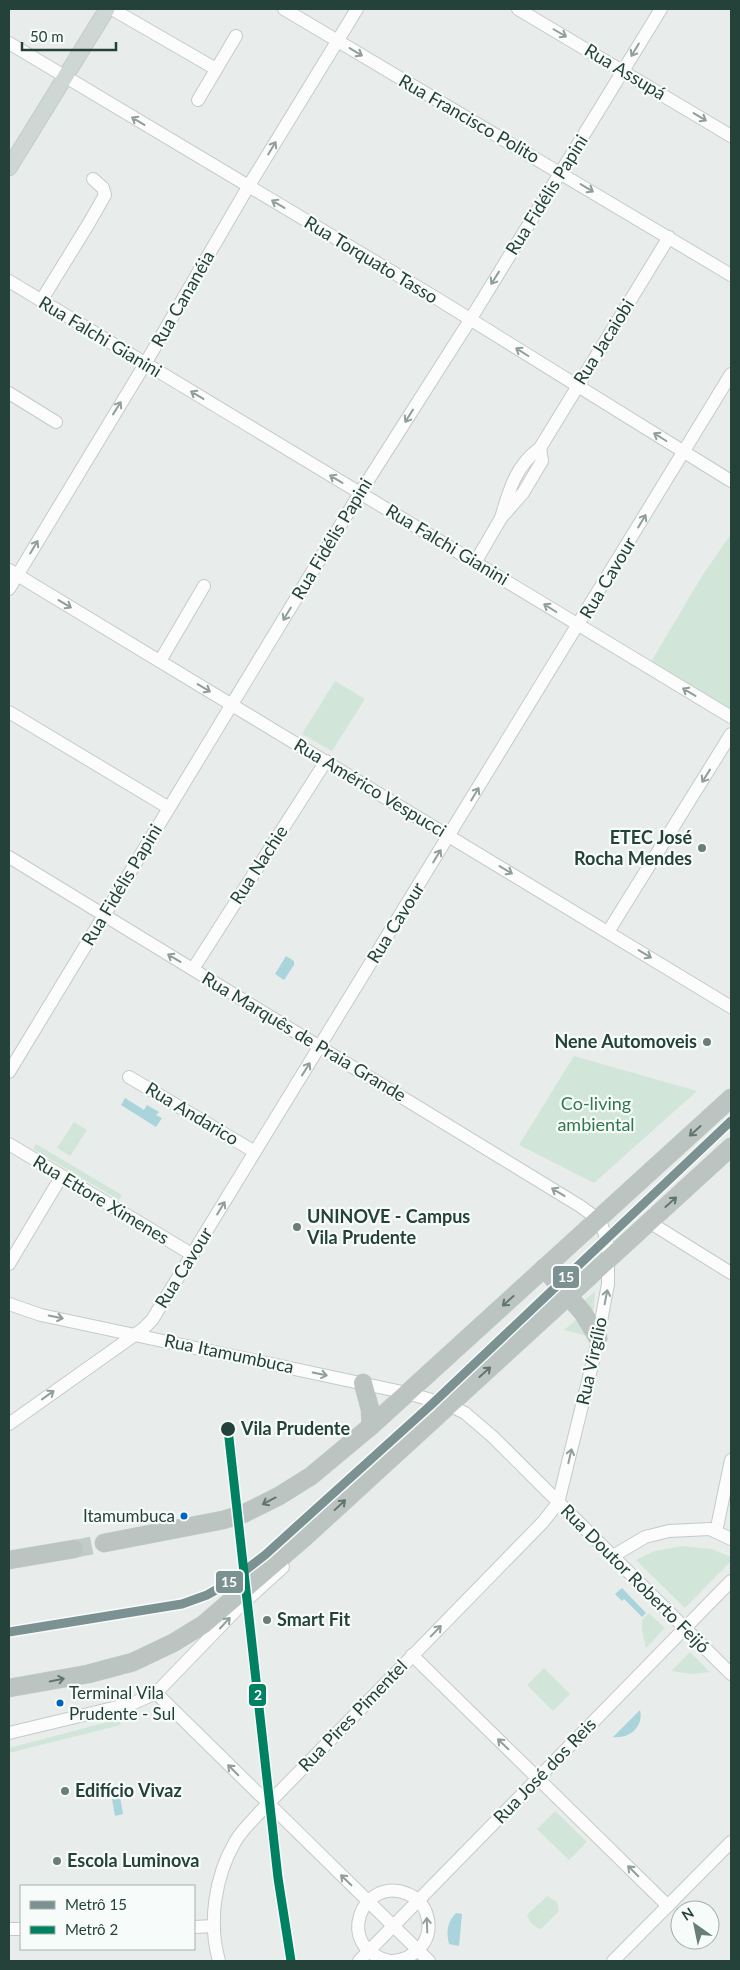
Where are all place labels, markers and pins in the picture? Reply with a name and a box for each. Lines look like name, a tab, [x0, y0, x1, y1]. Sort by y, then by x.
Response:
place label: ETEC José Rocha Mendes	[574, 826, 692, 869]
marker: ETEC José Rocha Mendes	[696, 842, 708, 854]
place label: Nene Automoveis	[554, 1030, 697, 1052]
marker: Nene Automoveis	[701, 1036, 713, 1048]
place label: UNINOVE - Campus Vila Prudente	[306, 1205, 470, 1248]
marker: UNINOVE - Campus Vila Prudente	[291, 1221, 303, 1233]
place label: Vila Prudente	[240, 1417, 350, 1439]
marker: Vila Prudente	[219, 1420, 237, 1438]
place label: Itamumbuca	[83, 1505, 175, 1526]
marker: Itamumbuca	[179, 1511, 189, 1521]
place label: Smart Fit	[277, 1608, 350, 1630]
marker: Smart Fit	[261, 1614, 273, 1626]
place label: Terminal Vila Prudente - Sul	[69, 1682, 175, 1724]
marker: Terminal Vila Prudente - Sul	[55, 1698, 65, 1708]
place label: Edifício Vivaz	[75, 1779, 182, 1801]
marker: Edifício Vivaz	[59, 1785, 71, 1797]
place label: Escola Luminova	[67, 1849, 199, 1871]
marker: Escola Luminova	[51, 1855, 63, 1867]

